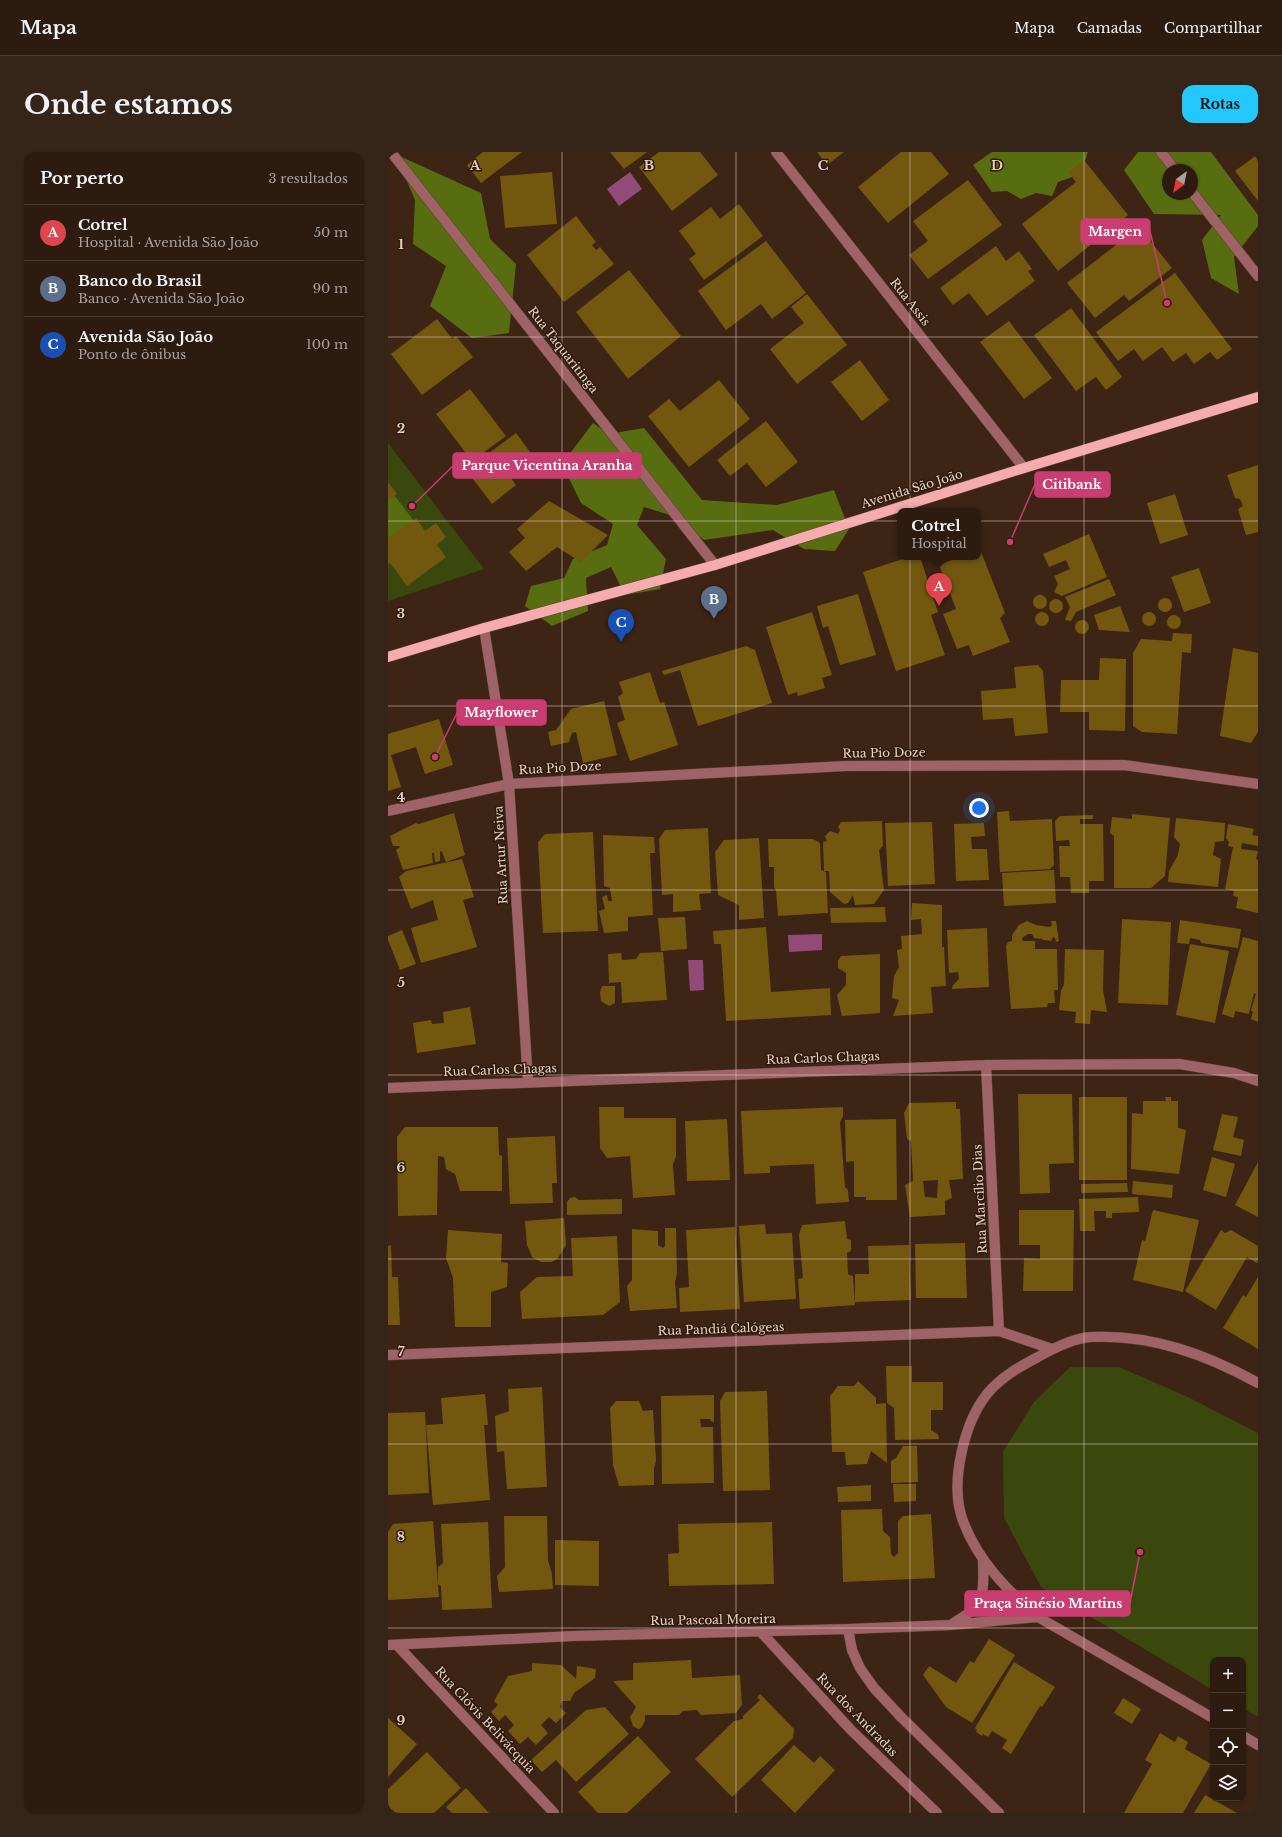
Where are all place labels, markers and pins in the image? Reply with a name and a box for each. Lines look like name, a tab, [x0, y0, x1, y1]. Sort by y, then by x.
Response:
callout: Margen	[1081, 219, 1150, 244]
callout: Parque Vicentina Aranha	[453, 453, 641, 478]
callout: Citibank	[1035, 472, 1110, 497]
pin: A	[926, 573, 952, 606]
pin: B	[701, 586, 727, 619]
pin: C	[608, 609, 634, 642]
callout: Mayflower	[457, 700, 546, 725]
callout: Praça Sinésio Martins	[965, 1591, 1130, 1616]

